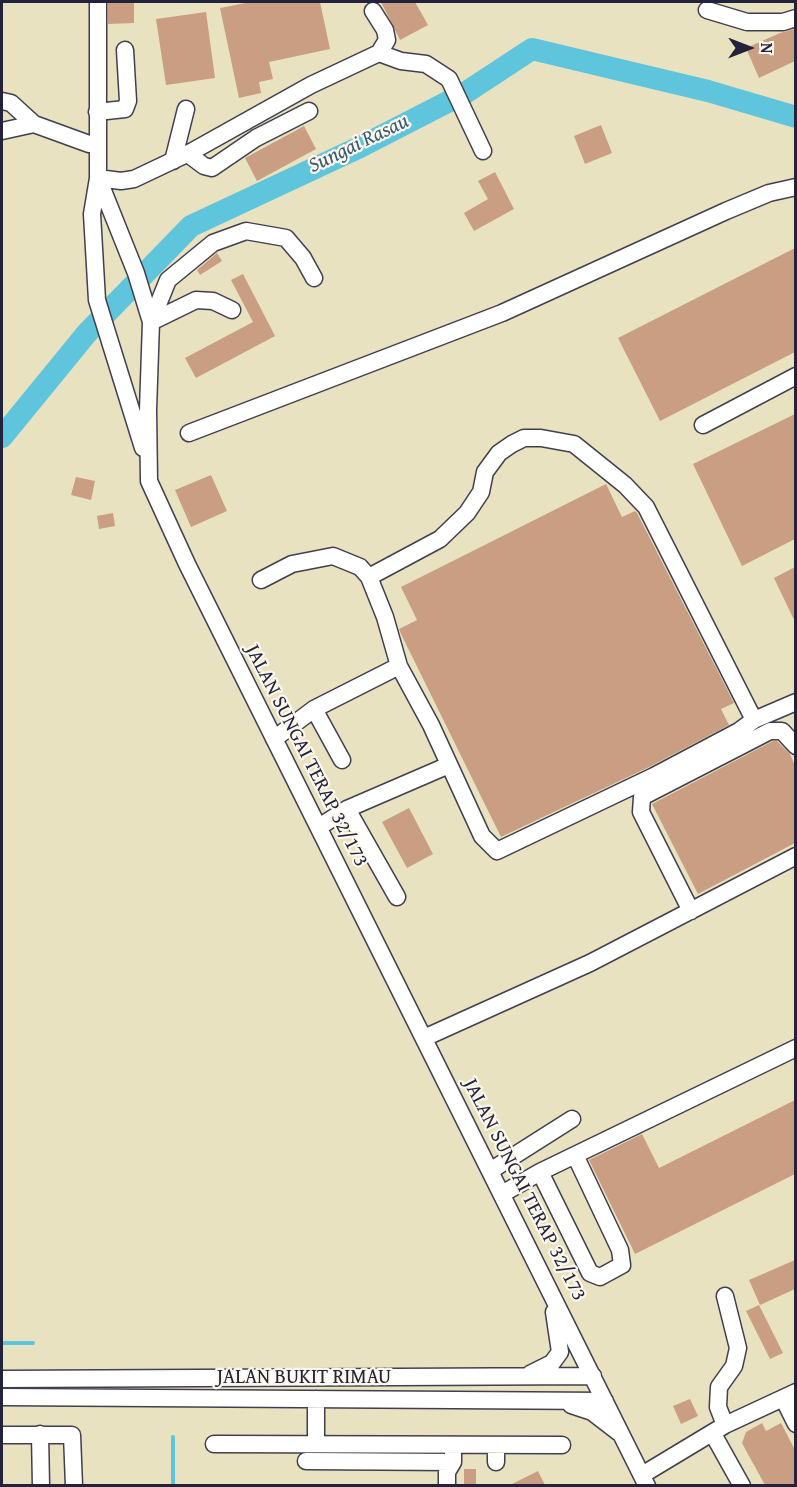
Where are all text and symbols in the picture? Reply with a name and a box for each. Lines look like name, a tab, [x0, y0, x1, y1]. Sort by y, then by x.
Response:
north arrow	[719, 18, 779, 78]
text: N	[755, 43, 779, 53]
water label: Sungai Rasau	[305, 109, 413, 179]
street label: JALAN SUNGAI TERAP 32/173	[239, 641, 373, 871]
street label: JALAN SUNGAI TERAP 32/173	[457, 1075, 591, 1305]
street label: JALAN BUKIT RIMAU	[217, 1366, 391, 1390]

